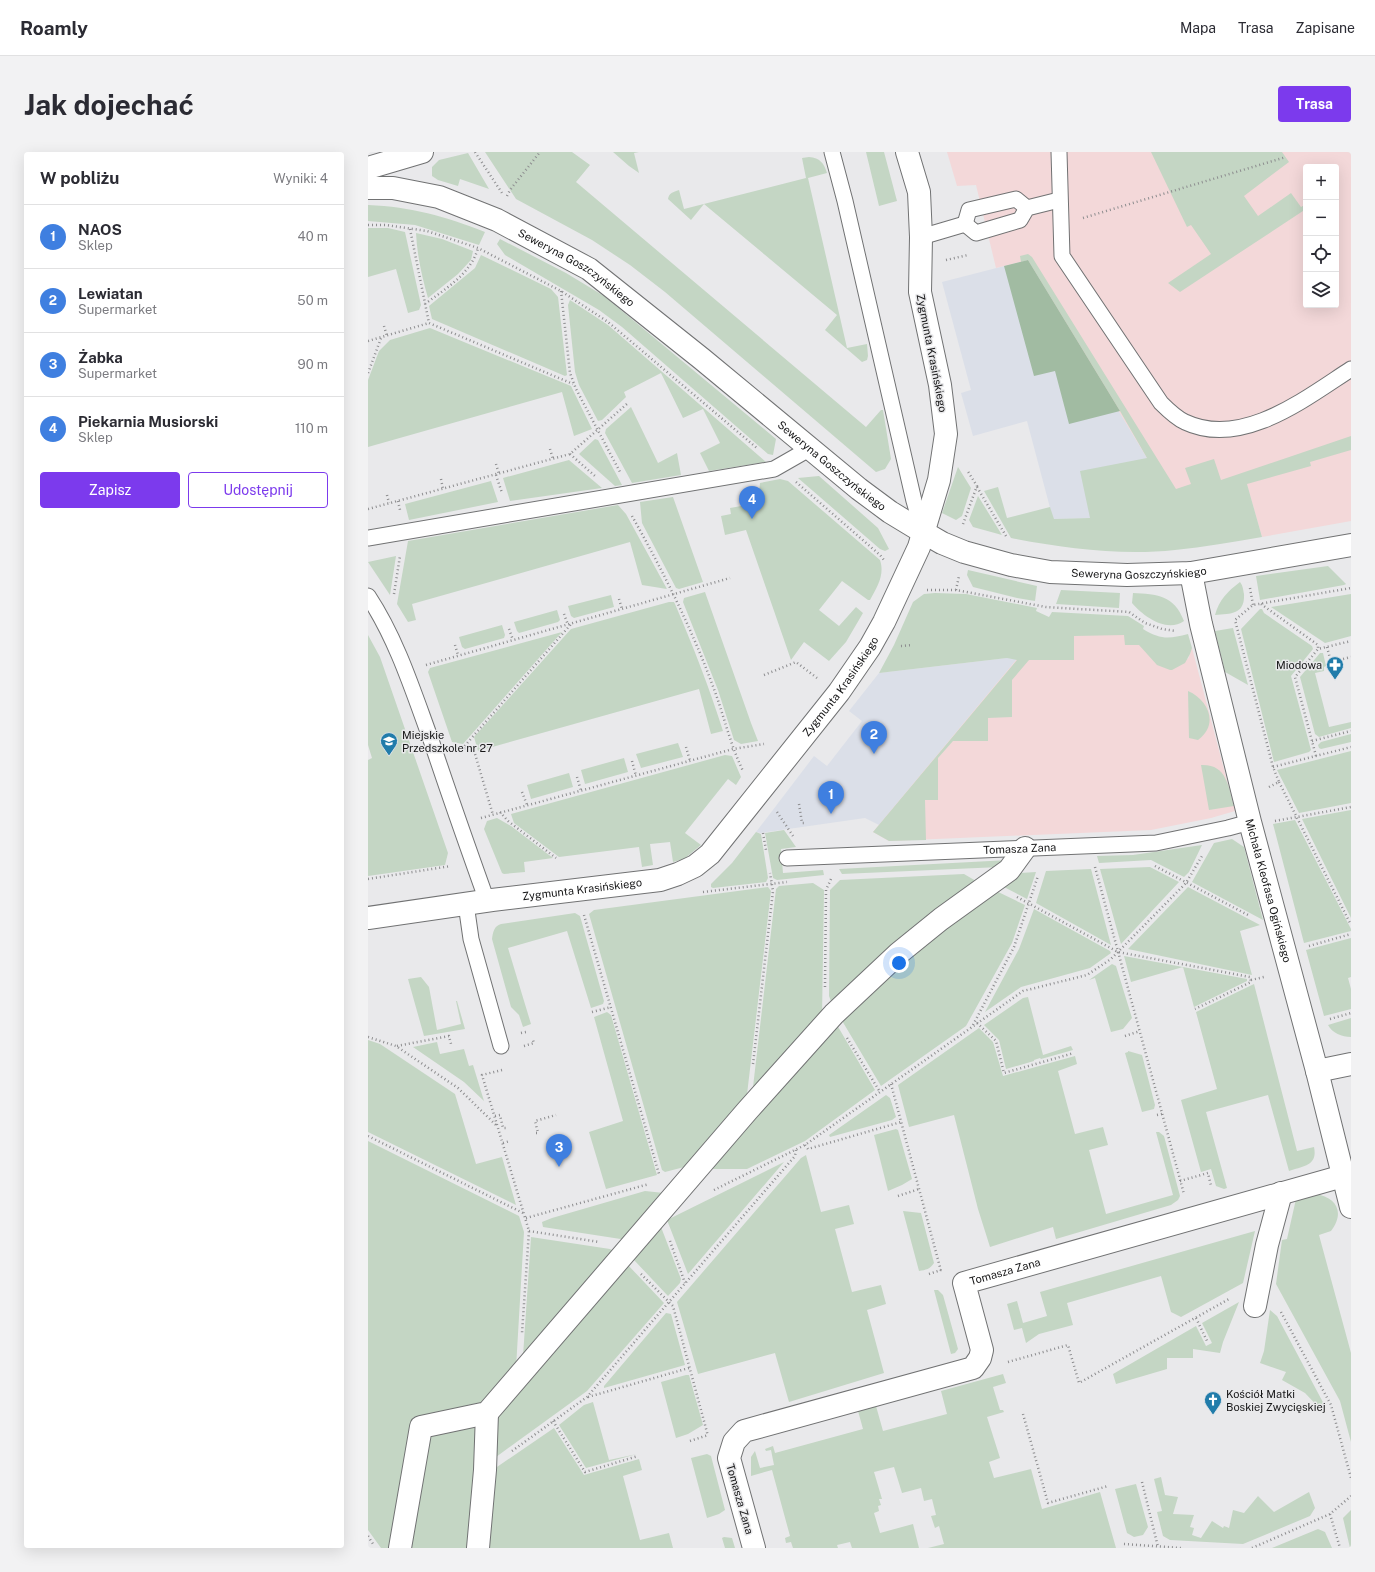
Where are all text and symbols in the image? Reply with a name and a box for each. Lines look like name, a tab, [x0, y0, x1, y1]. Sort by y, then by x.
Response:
text: Roamly	[20, 17, 88, 39]
text: Mapa	[1180, 20, 1216, 36]
text: Trasa	[1238, 20, 1274, 36]
text: Zapisane	[1296, 20, 1355, 36]
button: Trasa	[1278, 86, 1351, 122]
text: Jak dojechać	[24, 88, 194, 121]
map controls	[1303, 164, 1339, 308]
button: +	[1303, 164, 1339, 200]
text: W pobliżu	[40, 168, 119, 188]
text: Wyniki: 4	[273, 171, 328, 186]
button: −	[1303, 200, 1339, 236]
text: NAOS	[78, 221, 122, 238]
street label: Seweryna Goszczyńskiego	[516, 226, 637, 309]
text: 1	[50, 229, 56, 244]
text: 40 m	[297, 229, 328, 244]
button: locate	[1303, 236, 1339, 272]
text: Sklep	[78, 238, 113, 253]
button: layers	[1303, 272, 1339, 308]
text: Lewiatan	[78, 285, 143, 302]
text: 2	[49, 293, 57, 308]
text: 50 m	[297, 293, 328, 308]
street label: Zygmunta Krasińskiego	[915, 293, 949, 413]
text: Supermarket	[78, 302, 157, 317]
text: Żabka	[78, 349, 123, 366]
text: 3	[49, 357, 57, 372]
text: 90 m	[298, 357, 328, 372]
text: Supermarket	[78, 366, 157, 381]
text: Piekarnia Musiorski	[78, 413, 218, 430]
street label: Seweryna Goszczyńskiego	[775, 418, 888, 513]
text: 4	[49, 421, 57, 436]
text: 110 m	[295, 421, 328, 436]
text: Sklep	[78, 430, 113, 445]
button: Zapisz	[40, 472, 180, 508]
button: Udostępnij	[188, 472, 328, 508]
pin: 4	[739, 486, 765, 519]
street label: Seweryna Goszczyńskiego	[1071, 564, 1207, 581]
street label: Zygmunta Krasińskiego	[800, 634, 881, 739]
pharmacy icon: Miodowa	[1325, 655, 1345, 680]
place label: Miodowa	[1276, 659, 1322, 671]
pin: 2	[861, 721, 887, 754]
place label: Miejskie Przedszkole nr 27	[402, 729, 493, 754]
school or university icon: Miejskie Przedszkole nr 27	[379, 731, 399, 756]
pin: 1	[818, 781, 844, 814]
street label: Michała Kleofasa Ogińskiego	[1243, 817, 1294, 964]
street label: Tomasza Zana	[983, 841, 1056, 856]
street label: Zygmunta Krasińskiego	[522, 876, 643, 902]
your location	[889, 953, 909, 973]
pin: 3	[546, 1134, 572, 1167]
street label: Tomasza Zana	[968, 1256, 1042, 1287]
place label: Kościół Matki Boskiej Zwycięskiej	[1226, 1388, 1326, 1413]
church icon: Kościół Matki Boskiej Zwycięskiej	[1203, 1390, 1223, 1415]
street label: Tomasza Zana	[724, 1462, 756, 1536]

